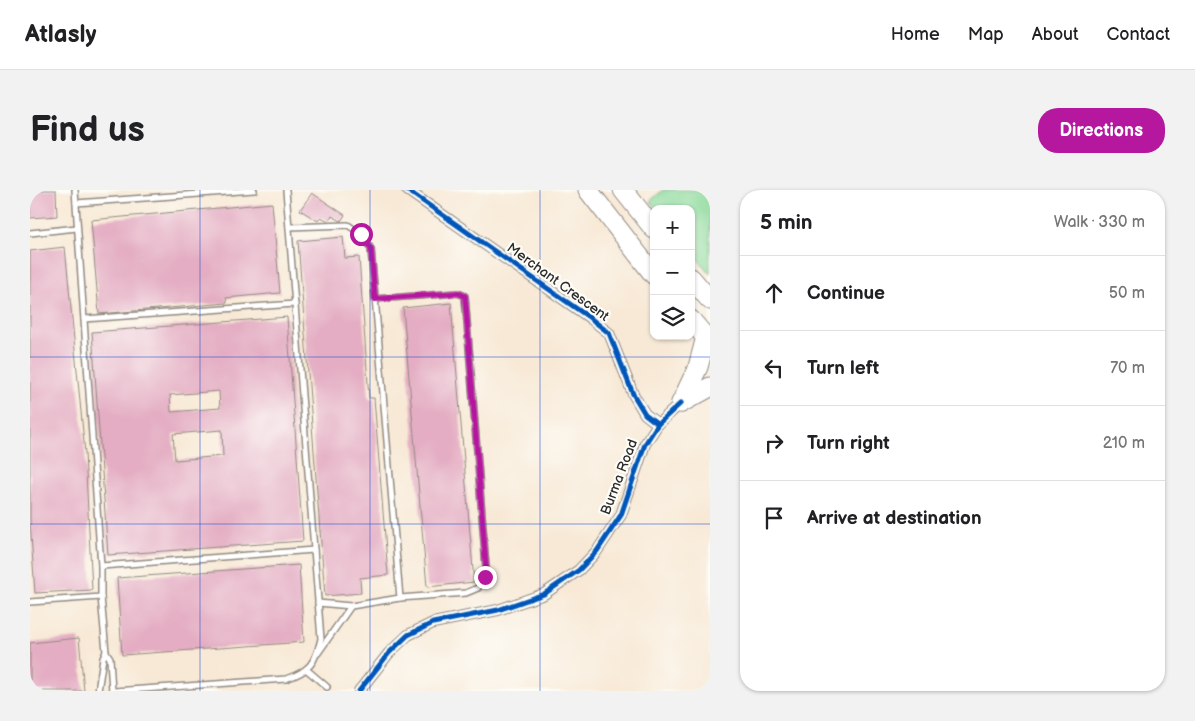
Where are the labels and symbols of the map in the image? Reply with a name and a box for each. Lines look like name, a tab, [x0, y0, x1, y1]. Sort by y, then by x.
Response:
route start	[350, 223, 373, 246]
street label: Merchant Crescent	[504, 239, 613, 325]
street label: Burma Road	[597, 437, 641, 517]
route end	[474, 566, 497, 589]

